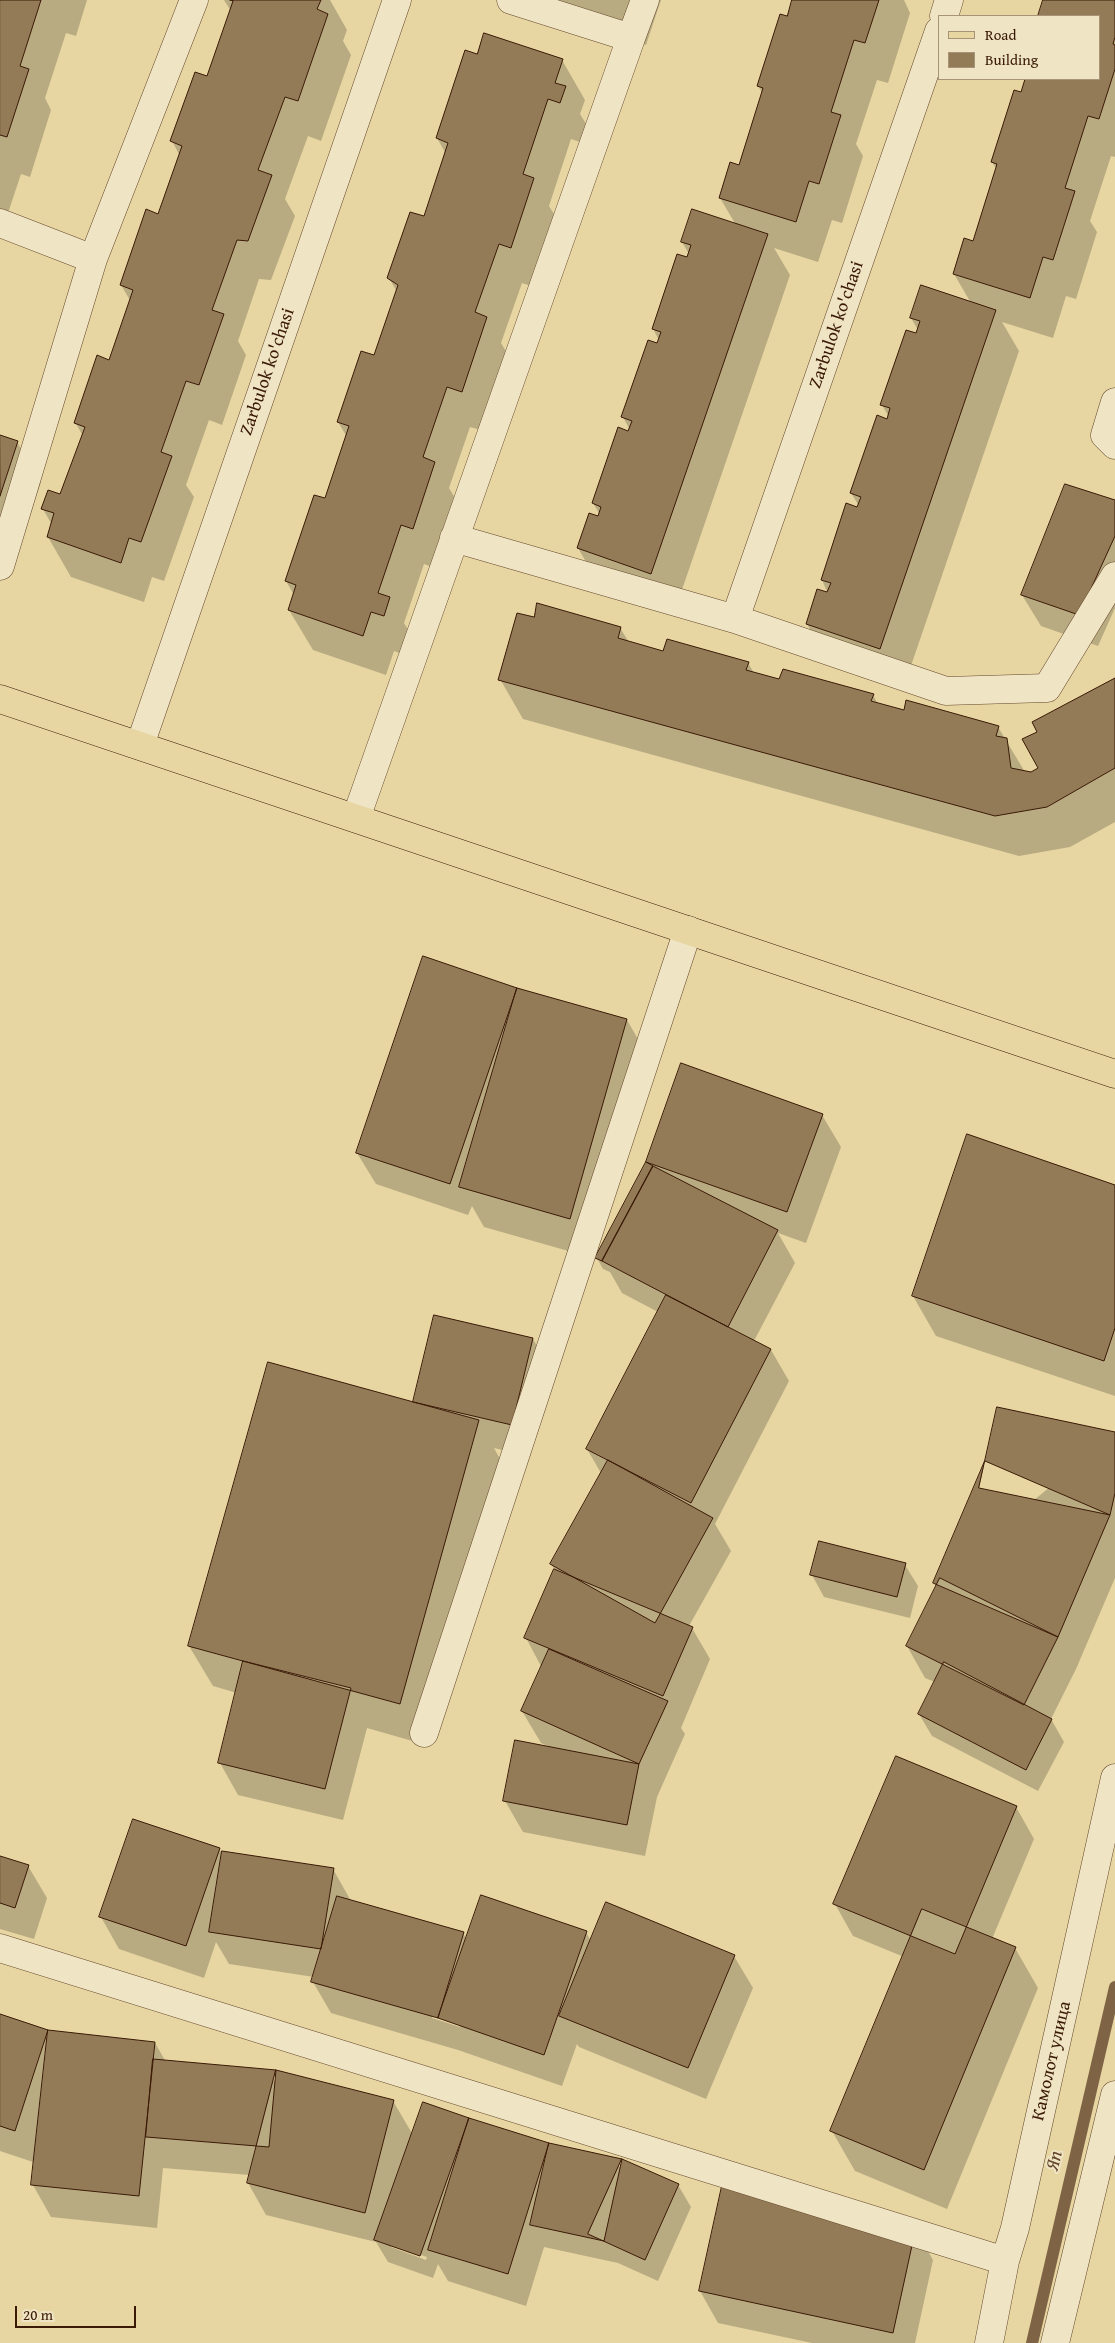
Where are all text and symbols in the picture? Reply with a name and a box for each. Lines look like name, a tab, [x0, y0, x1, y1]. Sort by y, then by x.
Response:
legend	[938, 15, 1100, 80]
text: Road	[985, 24, 1016, 45]
text: Building	[985, 49, 1038, 70]
street label: Zarbulok ko'chasi	[805, 259, 869, 391]
street label: Zarbulok ko'chasi	[236, 306, 300, 438]
street label: Камолот улица	[1028, 1999, 1076, 2123]
water label: Яп	[1042, 2149, 1068, 2173]
scale bar	[18, 2296, 139, 2328]
text: 20 m	[23, 2304, 53, 2325]

